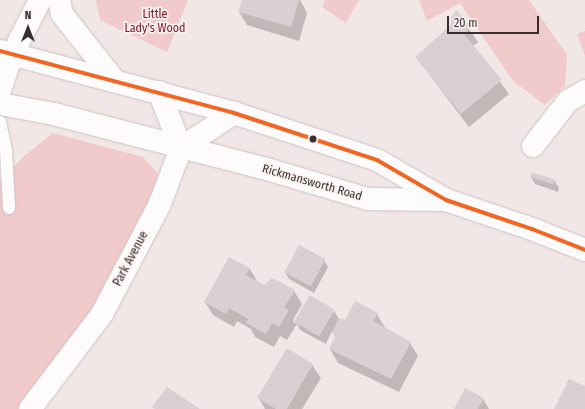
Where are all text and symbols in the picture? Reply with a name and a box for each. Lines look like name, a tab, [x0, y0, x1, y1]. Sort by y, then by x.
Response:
north arrow	[8, 8, 48, 48]
park label: Little Lady's Wood	[124, 8, 186, 36]
scale bar	[449, 8, 541, 34]
text: N	[25, 9, 31, 22]
text: 20 m	[454, 16, 478, 30]
unlabelled marker	[308, 134, 318, 144]
street label: Rickmansworth Road	[260, 162, 364, 204]
street label: Park Avenue	[111, 229, 151, 289]

